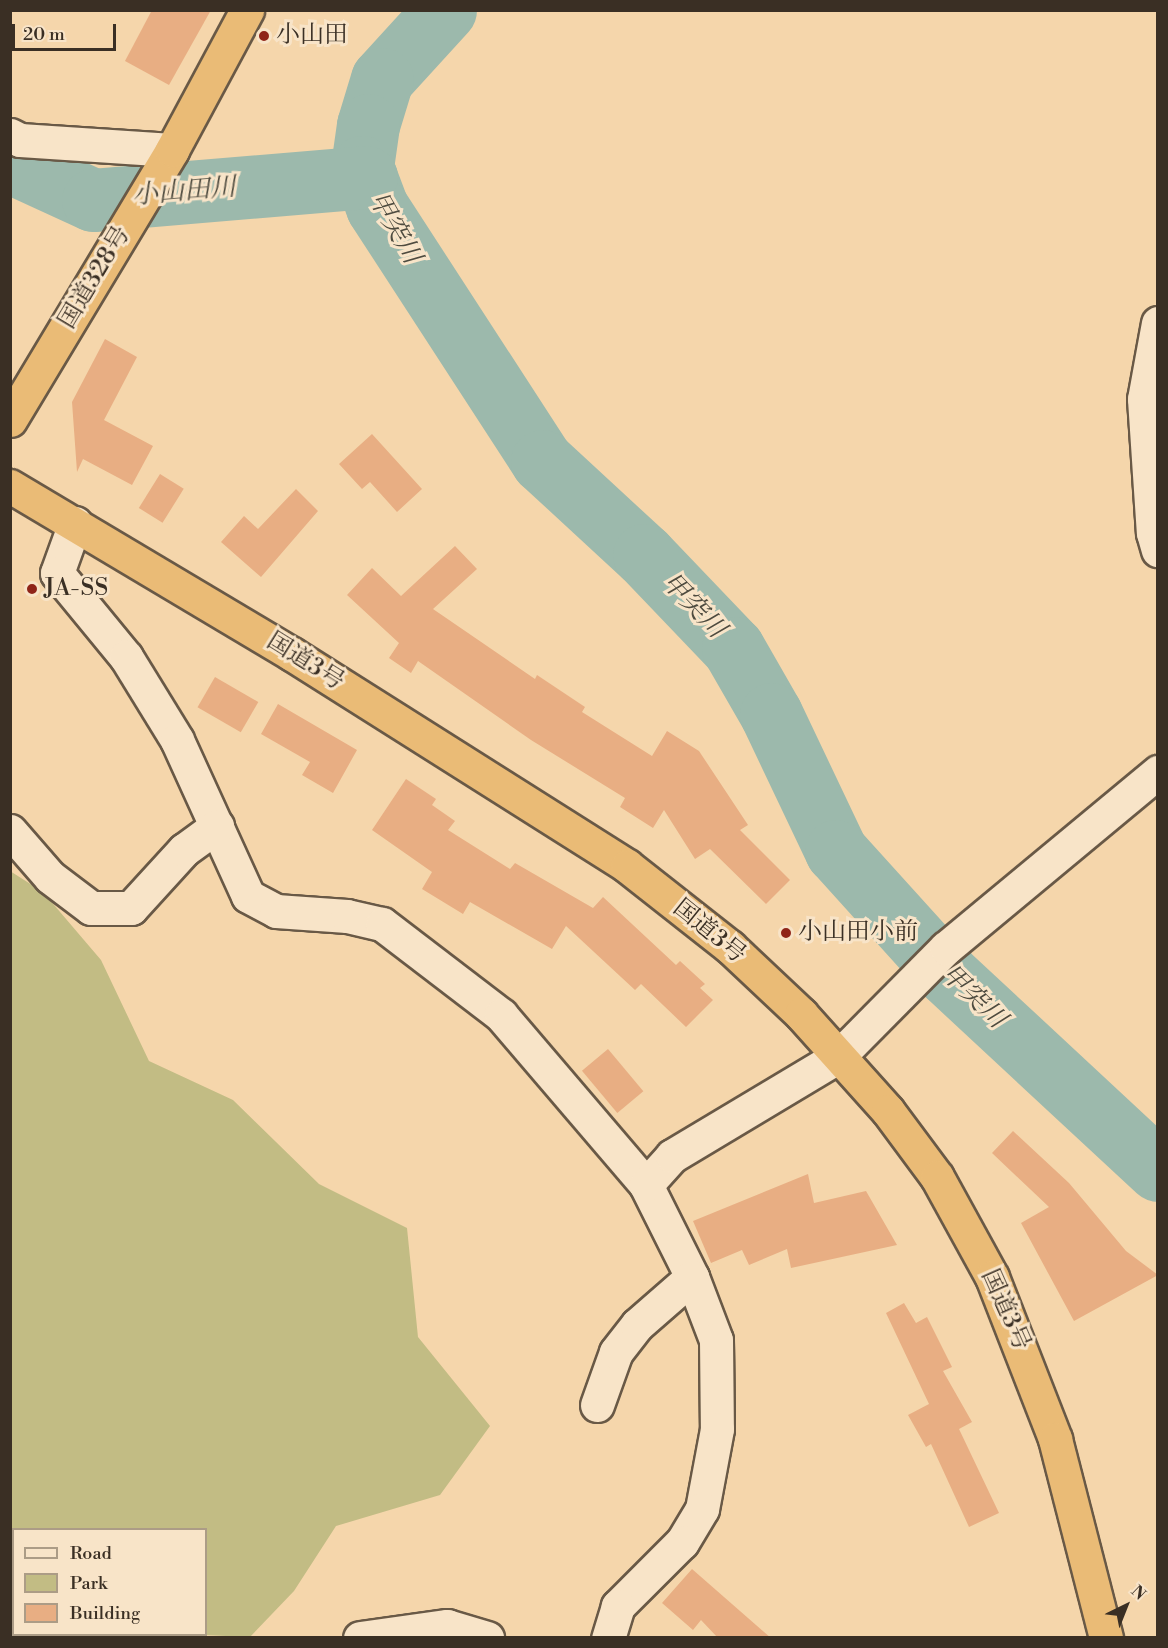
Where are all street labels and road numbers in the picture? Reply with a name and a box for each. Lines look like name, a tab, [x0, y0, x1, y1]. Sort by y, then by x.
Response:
street label: 国道328号	[53, 222, 137, 334]
street label: 国道3号	[261, 627, 349, 697]
street label: 国道3号	[667, 894, 751, 970]
street label: 国道3号	[975, 1265, 1035, 1355]

